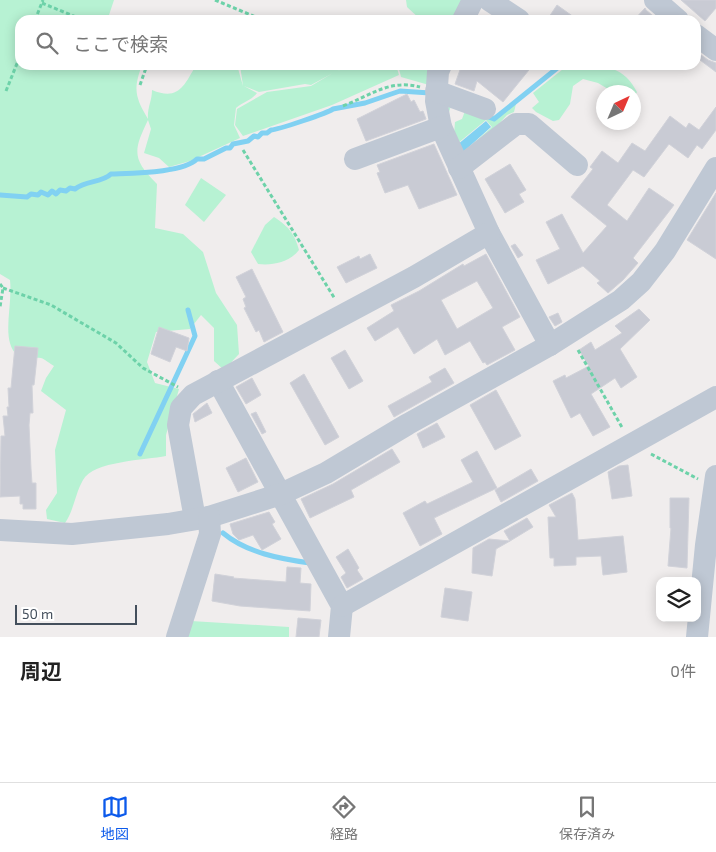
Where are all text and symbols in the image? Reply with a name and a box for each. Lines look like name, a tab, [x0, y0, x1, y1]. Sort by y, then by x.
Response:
search box	[15, 15, 701, 70]
icon: search	[33, 29, 61, 57]
text: ここで検索	[73, 32, 168, 55]
north arrow	[596, 85, 641, 130]
map controls	[656, 577, 701, 622]
button: layers	[656, 577, 701, 622]
scale bar	[15, 602, 138, 625]
text: 50 m	[22, 605, 53, 622]
text: 周辺	[20, 658, 62, 683]
text: 0件	[670, 661, 696, 680]
tab: 地図	[101, 793, 129, 843]
tab: 経路	[330, 793, 358, 843]
tab: 保存済み	[559, 793, 615, 843]

